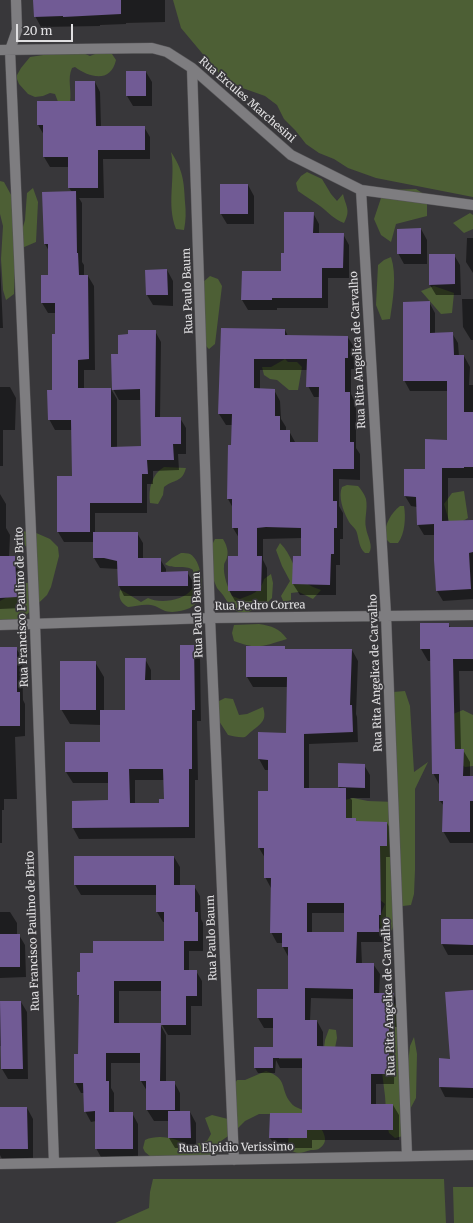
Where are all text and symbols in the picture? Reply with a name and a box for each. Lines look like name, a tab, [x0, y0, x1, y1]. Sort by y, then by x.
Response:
scale bar	[18, 16, 75, 42]
text: 20 m	[23, 23, 52, 38]
street label: Rua Ercules Marchesini	[196, 54, 298, 146]
street label: Rua Paulo Baum	[180, 248, 196, 334]
street label: Rua Rita Angelica de Carvalho	[347, 271, 369, 429]
street label: Rua Francisco Paulino de Brito	[13, 527, 31, 687]
street label: Rua Paulo Baum	[190, 572, 206, 658]
street label: Rua Rita Angelica de Carvalho	[367, 594, 385, 752]
street label: Rua Pedro Correa	[215, 599, 305, 613]
street label: Rua Francisco Paulino de Brito	[24, 851, 42, 1011]
street label: Rua Paulo Baum	[204, 895, 220, 981]
street label: Rua Rita Angelica de Carvalho	[380, 918, 398, 1076]
street label: Rua Elpidio Verissimo	[178, 1140, 294, 1156]

